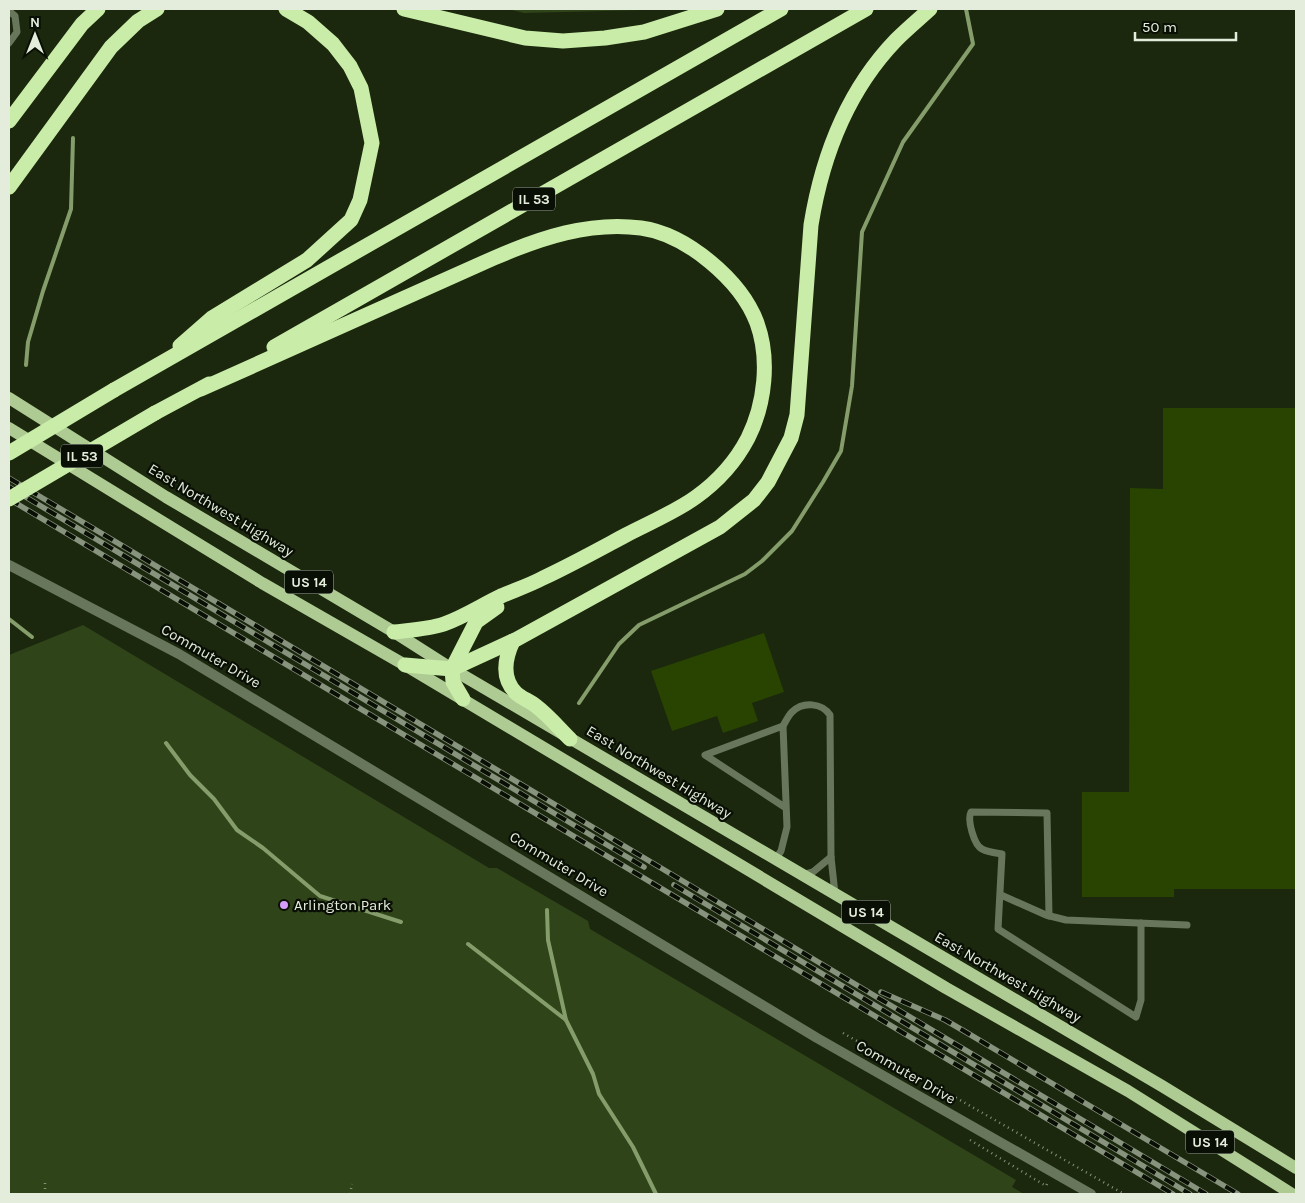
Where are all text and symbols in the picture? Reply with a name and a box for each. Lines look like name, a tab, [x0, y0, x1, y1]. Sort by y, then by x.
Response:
north arrow	[10, 10, 60, 60]
scale bar	[1135, 10, 1236, 42]
text: N	[30, 14, 40, 31]
text: 50 m	[1142, 18, 1177, 36]
road number: IL 53	[513, 188, 555, 210]
road number: IL 53	[61, 444, 103, 468]
street label: East Northwest Highway	[145, 460, 297, 561]
road number: US 14	[285, 570, 333, 594]
street label: Commuter Drive	[158, 620, 264, 692]
street label: East Northwest Highway	[583, 722, 735, 823]
street label: Commuter Drive	[506, 827, 612, 901]
place label: Arlington Park	[294, 896, 391, 914]
marker: Arlington Park	[278, 899, 290, 911]
road number: US 14	[842, 900, 890, 924]
street label: East Northwest Highway	[932, 928, 1084, 1026]
street label: Commuter Drive	[853, 1036, 959, 1108]
road number: US 14	[1186, 1130, 1234, 1154]

